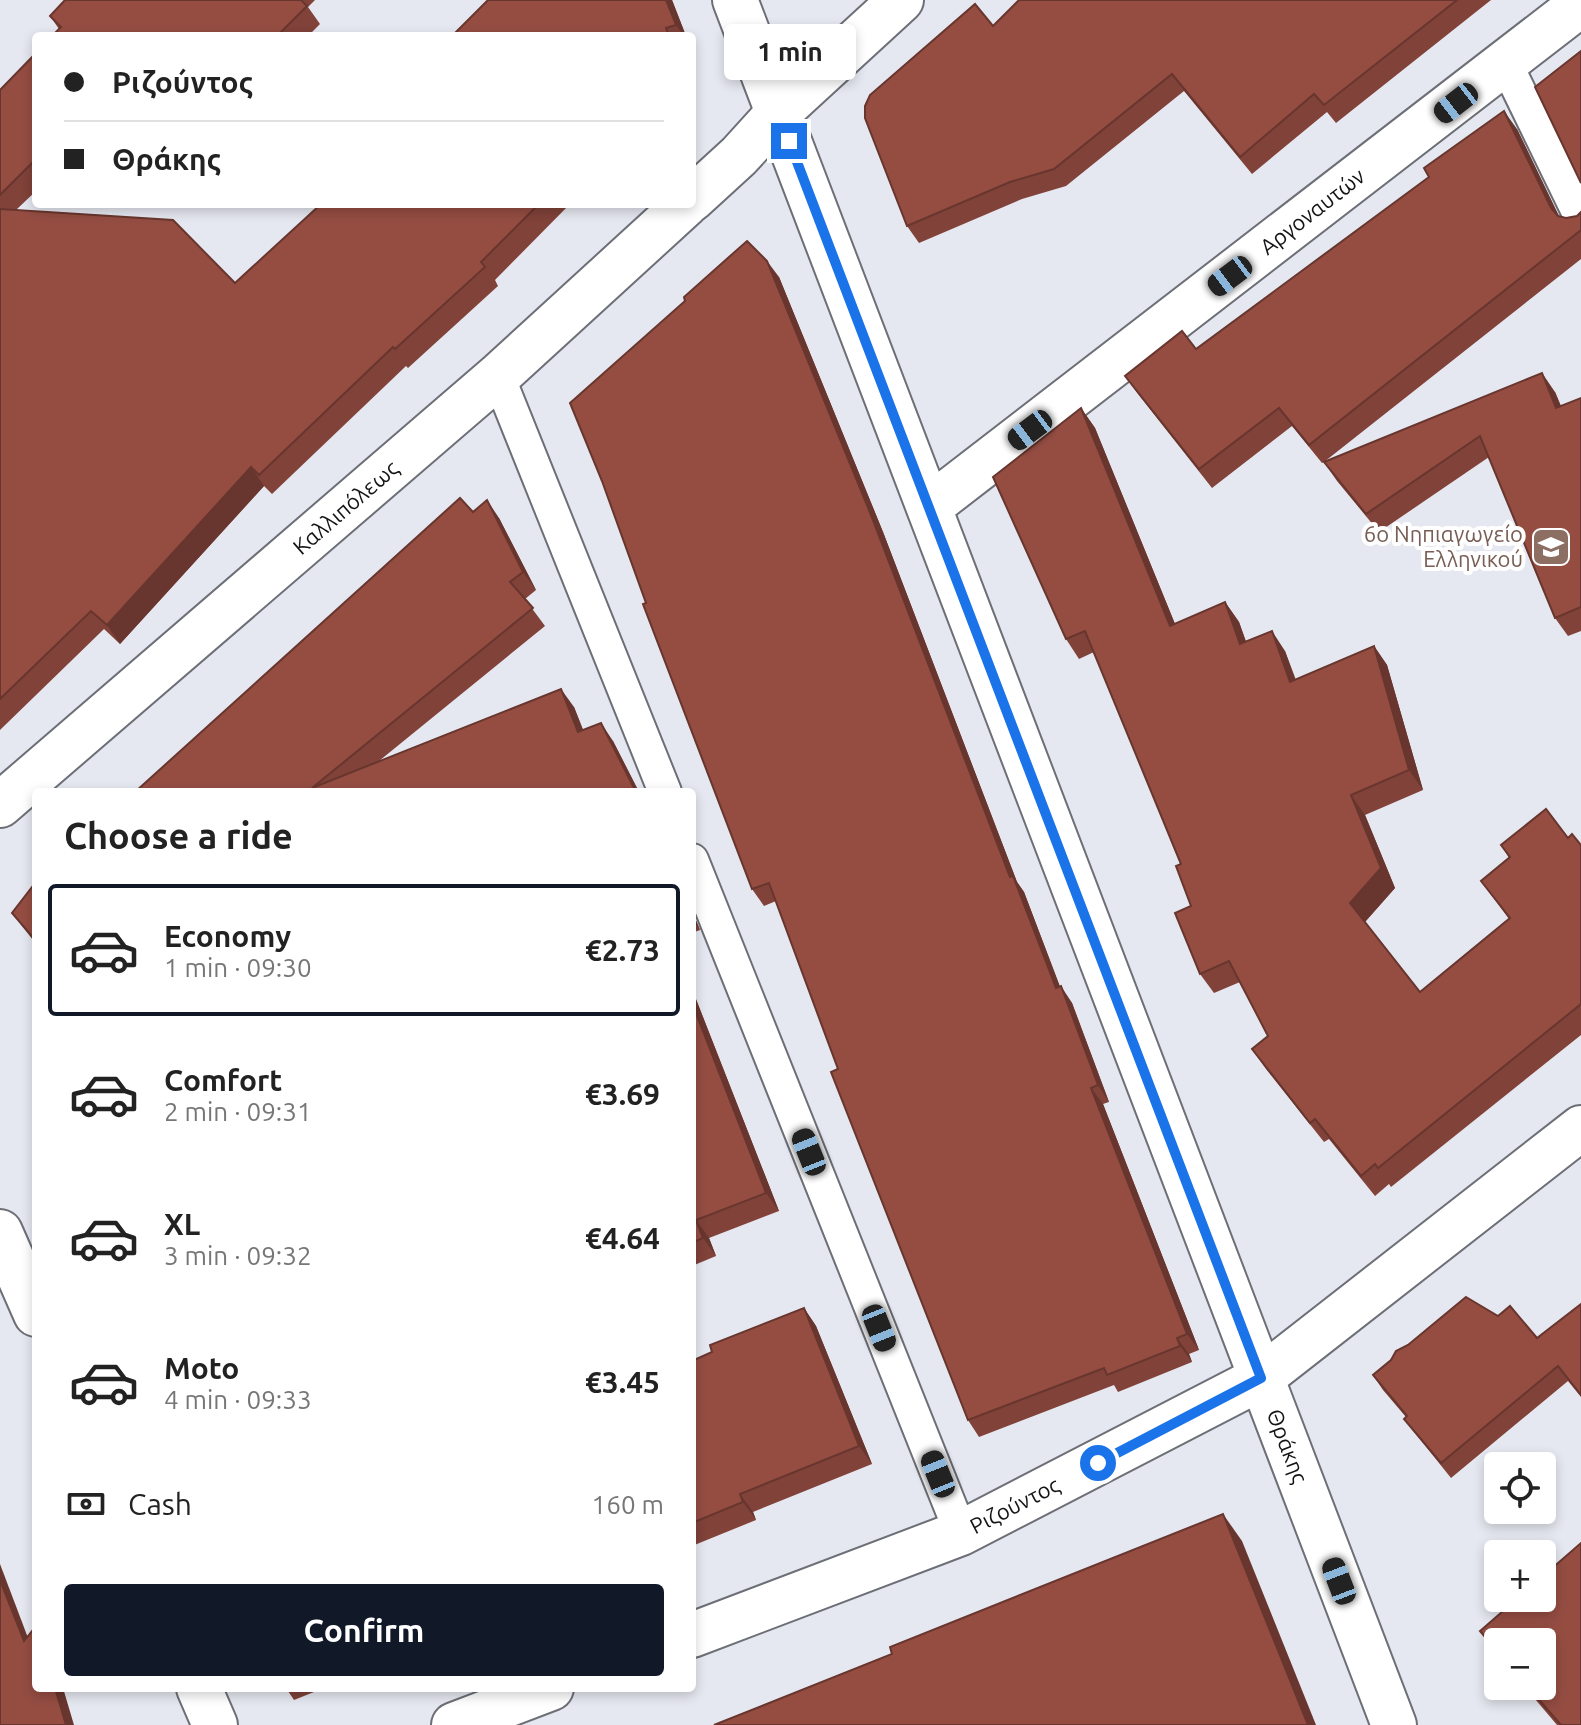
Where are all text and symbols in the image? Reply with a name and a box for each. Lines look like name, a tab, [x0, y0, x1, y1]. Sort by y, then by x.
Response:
callout: 1 min	[723, 25, 855, 81]
text: 1 min	[757, 37, 823, 66]
text: Ριζούντος	[112, 65, 253, 99]
car	[1430, 79, 1482, 127]
route end	[771, 123, 807, 159]
text: Θράκης	[112, 142, 221, 176]
street label: Αργοναυτών	[1255, 162, 1370, 259]
car	[1204, 252, 1256, 300]
car	[1004, 406, 1056, 454]
street label: Καλλιπόλεως	[287, 455, 403, 559]
place label: 6ο Νηπιαγωγείο Ελληνικού	[1364, 521, 1523, 571]
school or university icon: 6ο Νηπιαγωγείο Ελληνικού	[1530, 526, 1572, 568]
text: Choose a ride	[64, 815, 293, 856]
icon: car	[68, 914, 140, 986]
text: Economy	[164, 919, 291, 953]
text: €2.73	[585, 933, 660, 967]
text: 1 min · 09:30	[164, 953, 312, 982]
icon: car	[68, 1058, 140, 1130]
text: Comfort	[164, 1063, 282, 1097]
text: €3.69	[585, 1077, 660, 1111]
text: 2 min · 09:31	[164, 1097, 312, 1126]
car	[789, 1125, 829, 1179]
icon: car	[68, 1202, 140, 1274]
text: XL	[164, 1207, 200, 1241]
text: €4.64	[585, 1221, 660, 1255]
text: 3 min · 09:32	[164, 1241, 312, 1270]
car	[859, 1301, 899, 1355]
icon: car	[68, 1346, 140, 1418]
text: Moto	[164, 1351, 239, 1385]
text: €3.45	[585, 1365, 660, 1399]
text: 4 min · 09:33	[164, 1385, 312, 1414]
street label: Θράκης	[1262, 1405, 1313, 1487]
route start	[1080, 1445, 1116, 1481]
car	[918, 1447, 958, 1501]
map controls	[1484, 1452, 1556, 1700]
button: locate	[1484, 1452, 1556, 1524]
street label: Ριζούντος	[965, 1471, 1064, 1538]
icon: cash	[64, 1482, 108, 1526]
text: Cash	[128, 1487, 192, 1521]
text: 160 m	[592, 1490, 664, 1519]
button: +	[1484, 1540, 1556, 1612]
car	[1319, 1554, 1359, 1608]
button: Confirm	[64, 1584, 664, 1676]
button: −	[1484, 1628, 1556, 1700]

